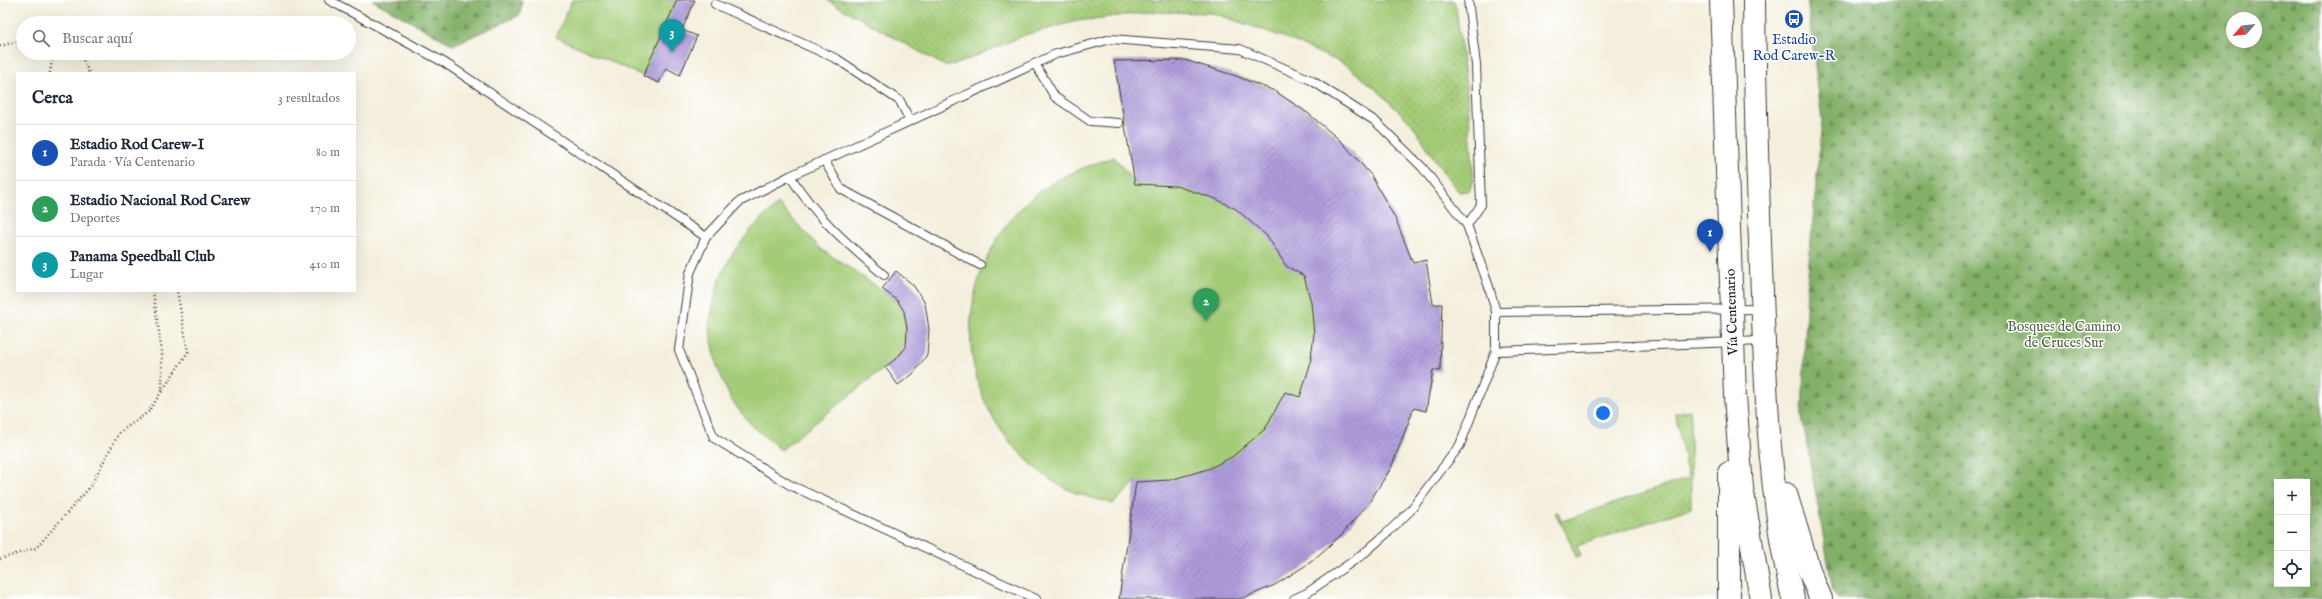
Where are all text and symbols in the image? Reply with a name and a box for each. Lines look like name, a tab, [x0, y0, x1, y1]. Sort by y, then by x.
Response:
bus stop icon: Estadio Rod Carew-R	[1783, 8, 1805, 30]
north arrow	[2226, 12, 2262, 48]
search box	[16, 16, 356, 60]
pin: 3	[659, 19, 685, 52]
icon: search	[30, 27, 52, 49]
text: Buscar aquí	[62, 29, 132, 48]
place label: Estadio Rod Carew-R	[1753, 31, 1836, 65]
text: Cerca	[32, 88, 73, 109]
text: 3 resultados	[278, 90, 340, 107]
text: Estadio Rod Carew-I	[70, 135, 204, 154]
text: 1	[43, 144, 47, 161]
text: 80 m	[316, 144, 340, 161]
text: Parada · Vía Centenario	[70, 154, 195, 171]
text: Estadio Nacional Rod Carew	[70, 191, 250, 210]
text: 2	[42, 200, 48, 217]
text: 170 m	[310, 200, 340, 217]
text: Deportes	[70, 210, 120, 227]
pin: 1	[1697, 219, 1723, 252]
text: Panama Speedball Club	[70, 247, 215, 266]
text: 3	[43, 256, 47, 273]
text: 410 m	[310, 256, 340, 273]
text: Lugar	[70, 266, 103, 283]
street label: Vía Centenario	[1721, 268, 1743, 357]
pin: 2	[1193, 288, 1219, 321]
park label: Bosques de Camino de Cruces Sur	[2008, 318, 2121, 352]
your location	[1593, 403, 1613, 423]
map controls	[2274, 479, 2310, 587]
button: +	[2274, 479, 2310, 515]
button: −	[2274, 515, 2310, 551]
button: locate	[2274, 551, 2310, 587]

